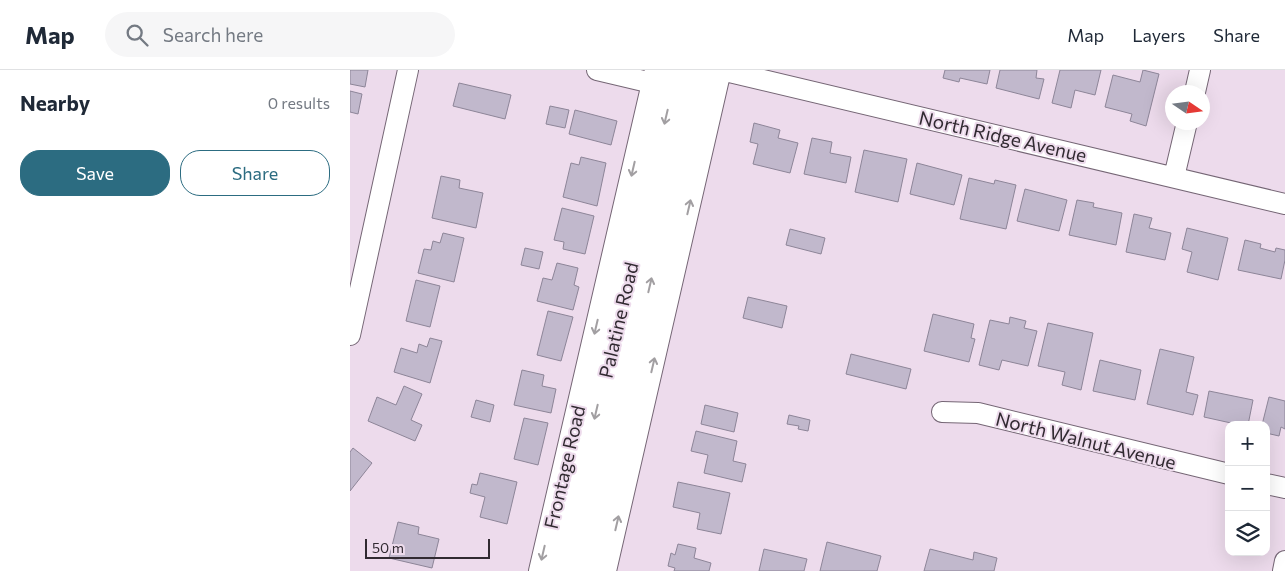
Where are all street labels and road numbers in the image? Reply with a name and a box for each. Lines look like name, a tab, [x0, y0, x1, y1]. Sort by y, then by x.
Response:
street label: North Ridge Avenue	[917, 106, 1089, 166]
street label: Palatine Road	[593, 260, 643, 380]
street label: Frontage Road	[539, 403, 589, 531]
street label: North Walnut Avenue	[993, 406, 1179, 474]

